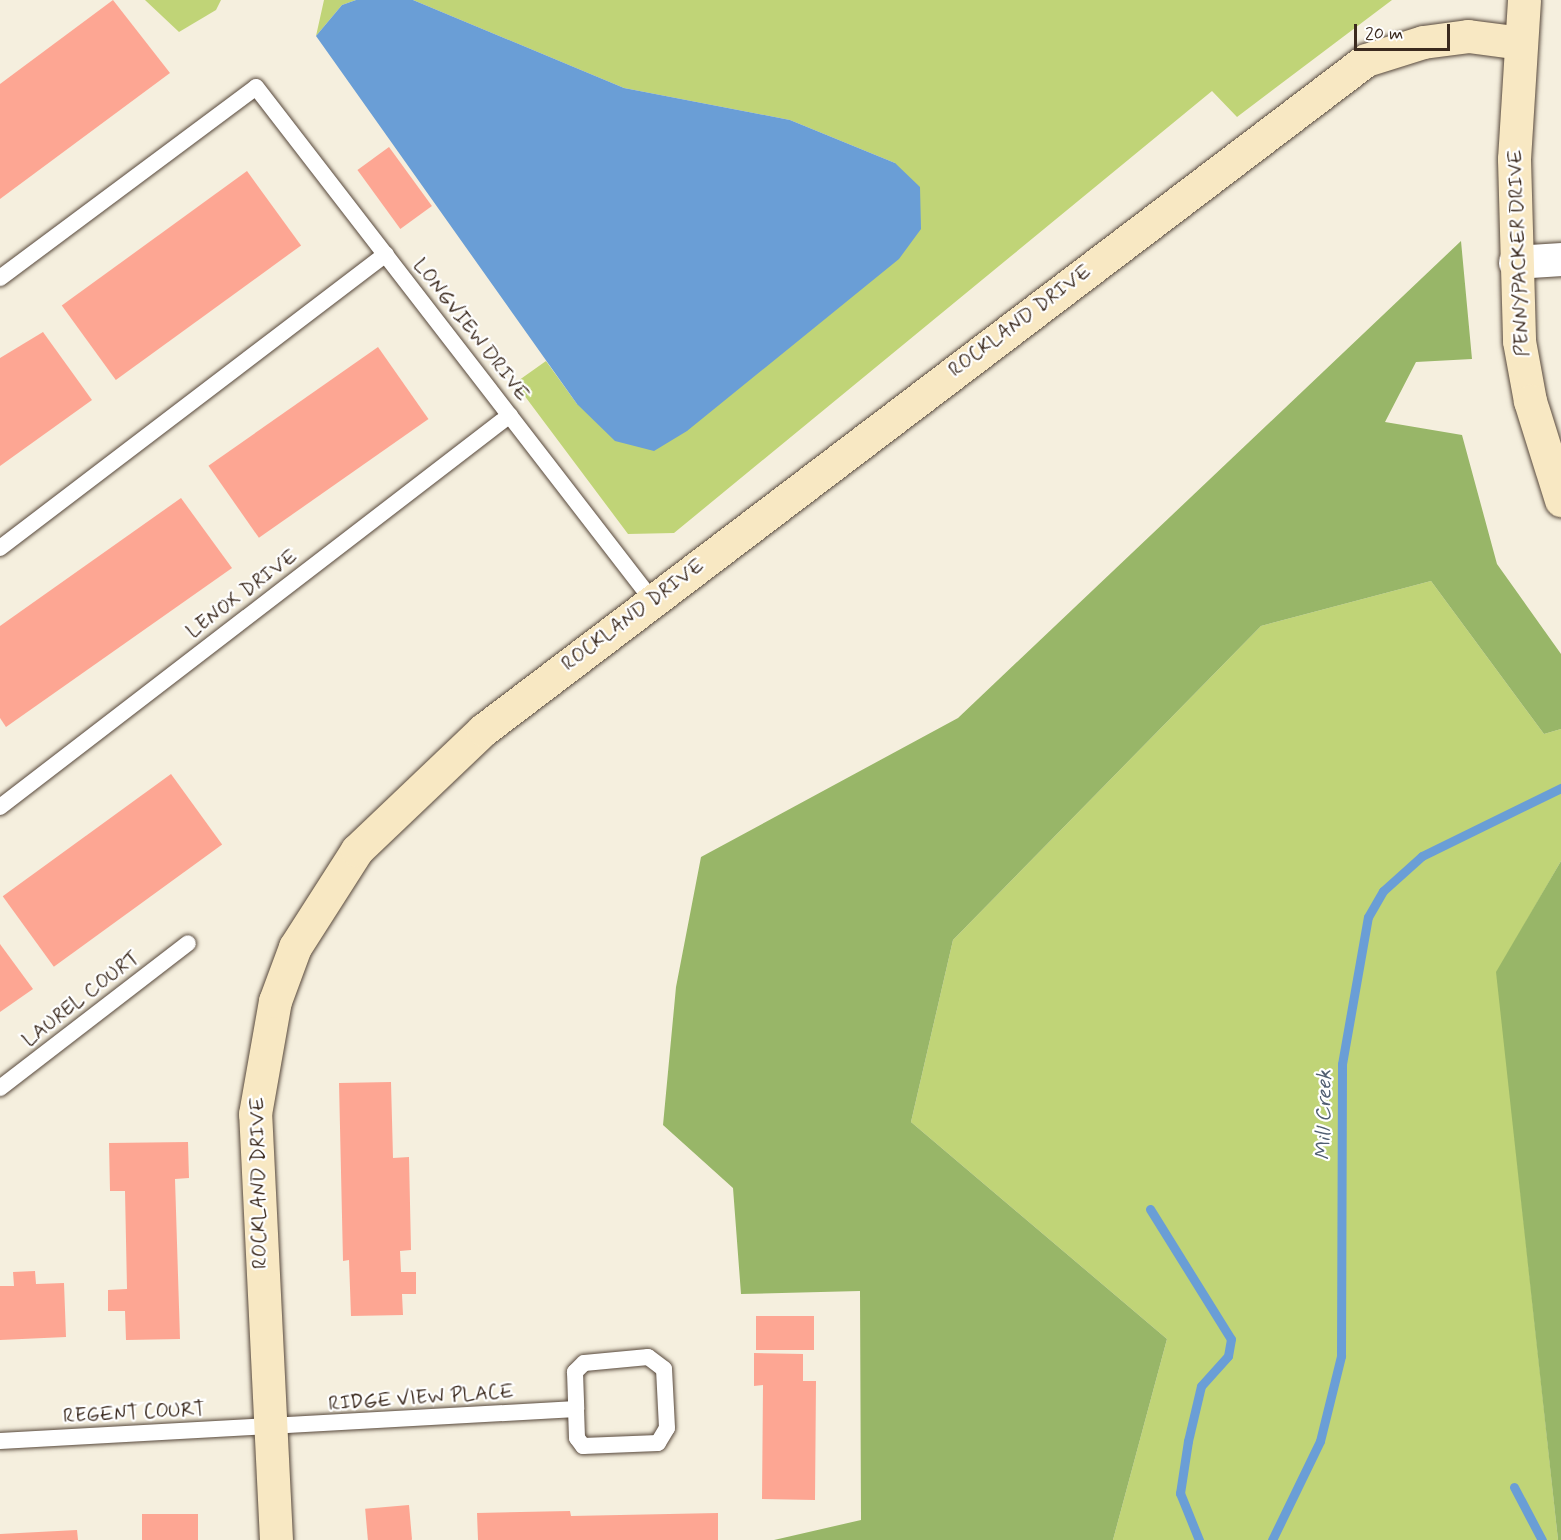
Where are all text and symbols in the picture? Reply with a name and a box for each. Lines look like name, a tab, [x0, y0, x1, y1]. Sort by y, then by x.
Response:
scale bar	[1357, 12, 1453, 50]
text: 20 m	[1365, 22, 1403, 46]
street label: PENNYPACKER DRIVE	[1503, 148, 1535, 358]
street label: LONGVIEW DRIVE	[407, 253, 535, 407]
street label: ROCKLAND DRIVE	[944, 260, 1096, 382]
street label: LENOX DRIVE	[182, 544, 302, 644]
street label: ROCKLAND DRIVE	[557, 554, 709, 676]
street label: LAUREL COURT	[18, 946, 144, 1052]
water label: Mill Creek	[1311, 1069, 1337, 1161]
street label: ROCKLAND DRIVE	[245, 1097, 273, 1269]
street label: RIDGE VIEW PLACE	[325, 1379, 517, 1417]
street label: REGENT COURT	[61, 1397, 207, 1429]

